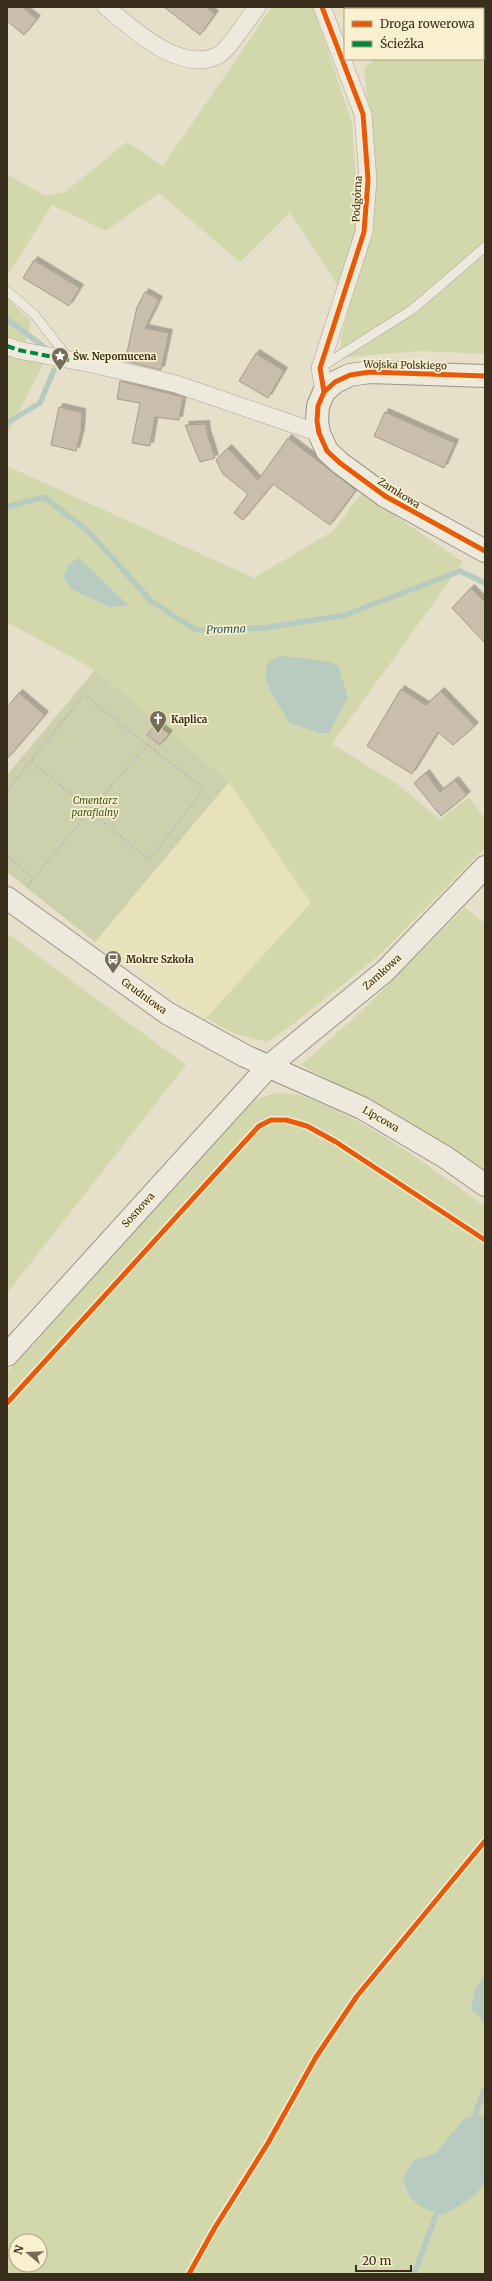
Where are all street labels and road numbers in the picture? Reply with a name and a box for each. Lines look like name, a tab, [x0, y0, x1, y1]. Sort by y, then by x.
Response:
street label: Podgórna	[349, 175, 365, 223]
street label: Wojska Polskiego	[362, 358, 447, 372]
street label: Zamkowa	[375, 475, 423, 511]
street label: Zamkowa	[360, 951, 405, 993]
street label: Grudniowa	[119, 975, 170, 1017]
street label: Lipcowa	[360, 1103, 402, 1135]
street label: Sosnowa	[119, 1189, 158, 1230]

